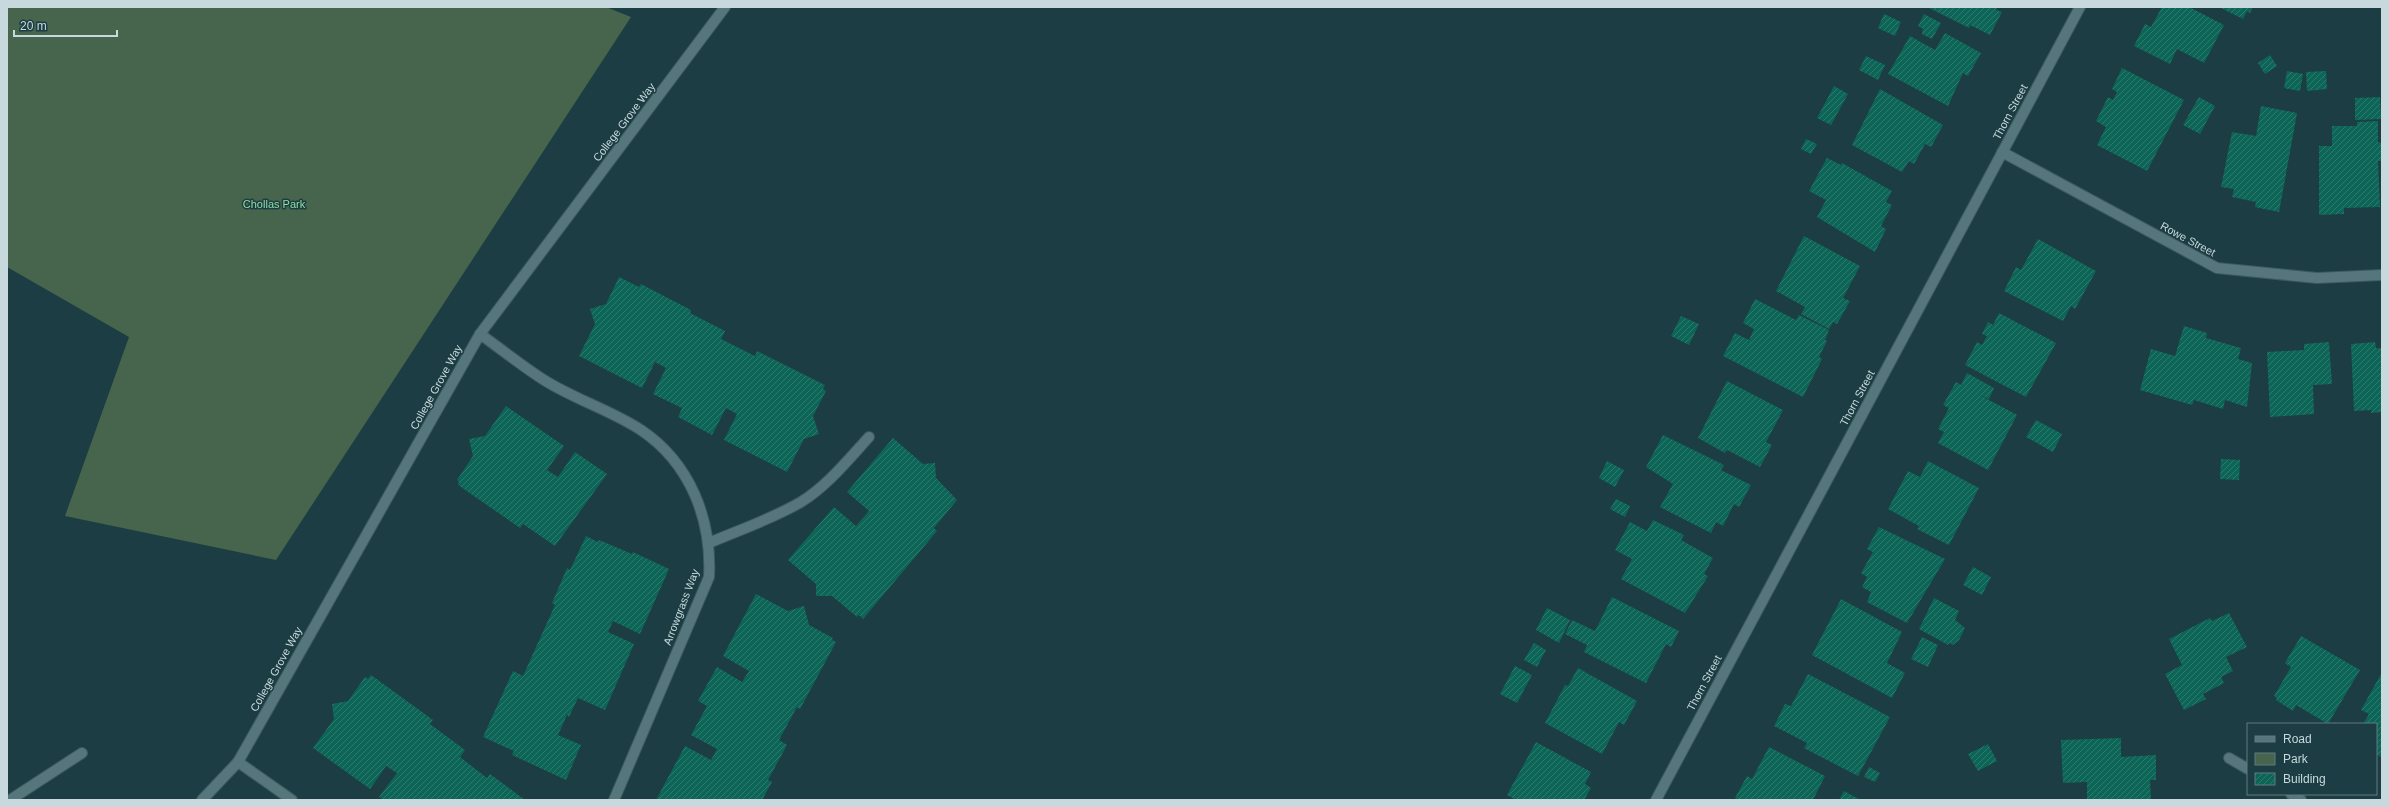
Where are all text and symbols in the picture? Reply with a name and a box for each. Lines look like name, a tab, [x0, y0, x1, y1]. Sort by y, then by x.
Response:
scale bar	[14, 12, 117, 38]
text: 20 m	[20, 19, 47, 33]
street label: College Grove Way	[591, 80, 658, 164]
street label: Thorn Street	[1990, 82, 2030, 142]
park label: Chollas Park	[243, 198, 306, 210]
street label: Rowe Street	[2158, 219, 2218, 259]
street label: College Grove Way	[408, 342, 465, 431]
street label: Thorn Street	[1837, 368, 1877, 428]
street label: Arrowgrass Way	[661, 567, 701, 647]
street label: College Grove Way	[248, 624, 305, 713]
street label: Thorn Street	[1684, 653, 1724, 713]
legend	[2247, 723, 2377, 795]
text: Road	[2283, 732, 2312, 746]
text: Park	[2283, 752, 2309, 766]
text: Building	[2283, 772, 2326, 786]

